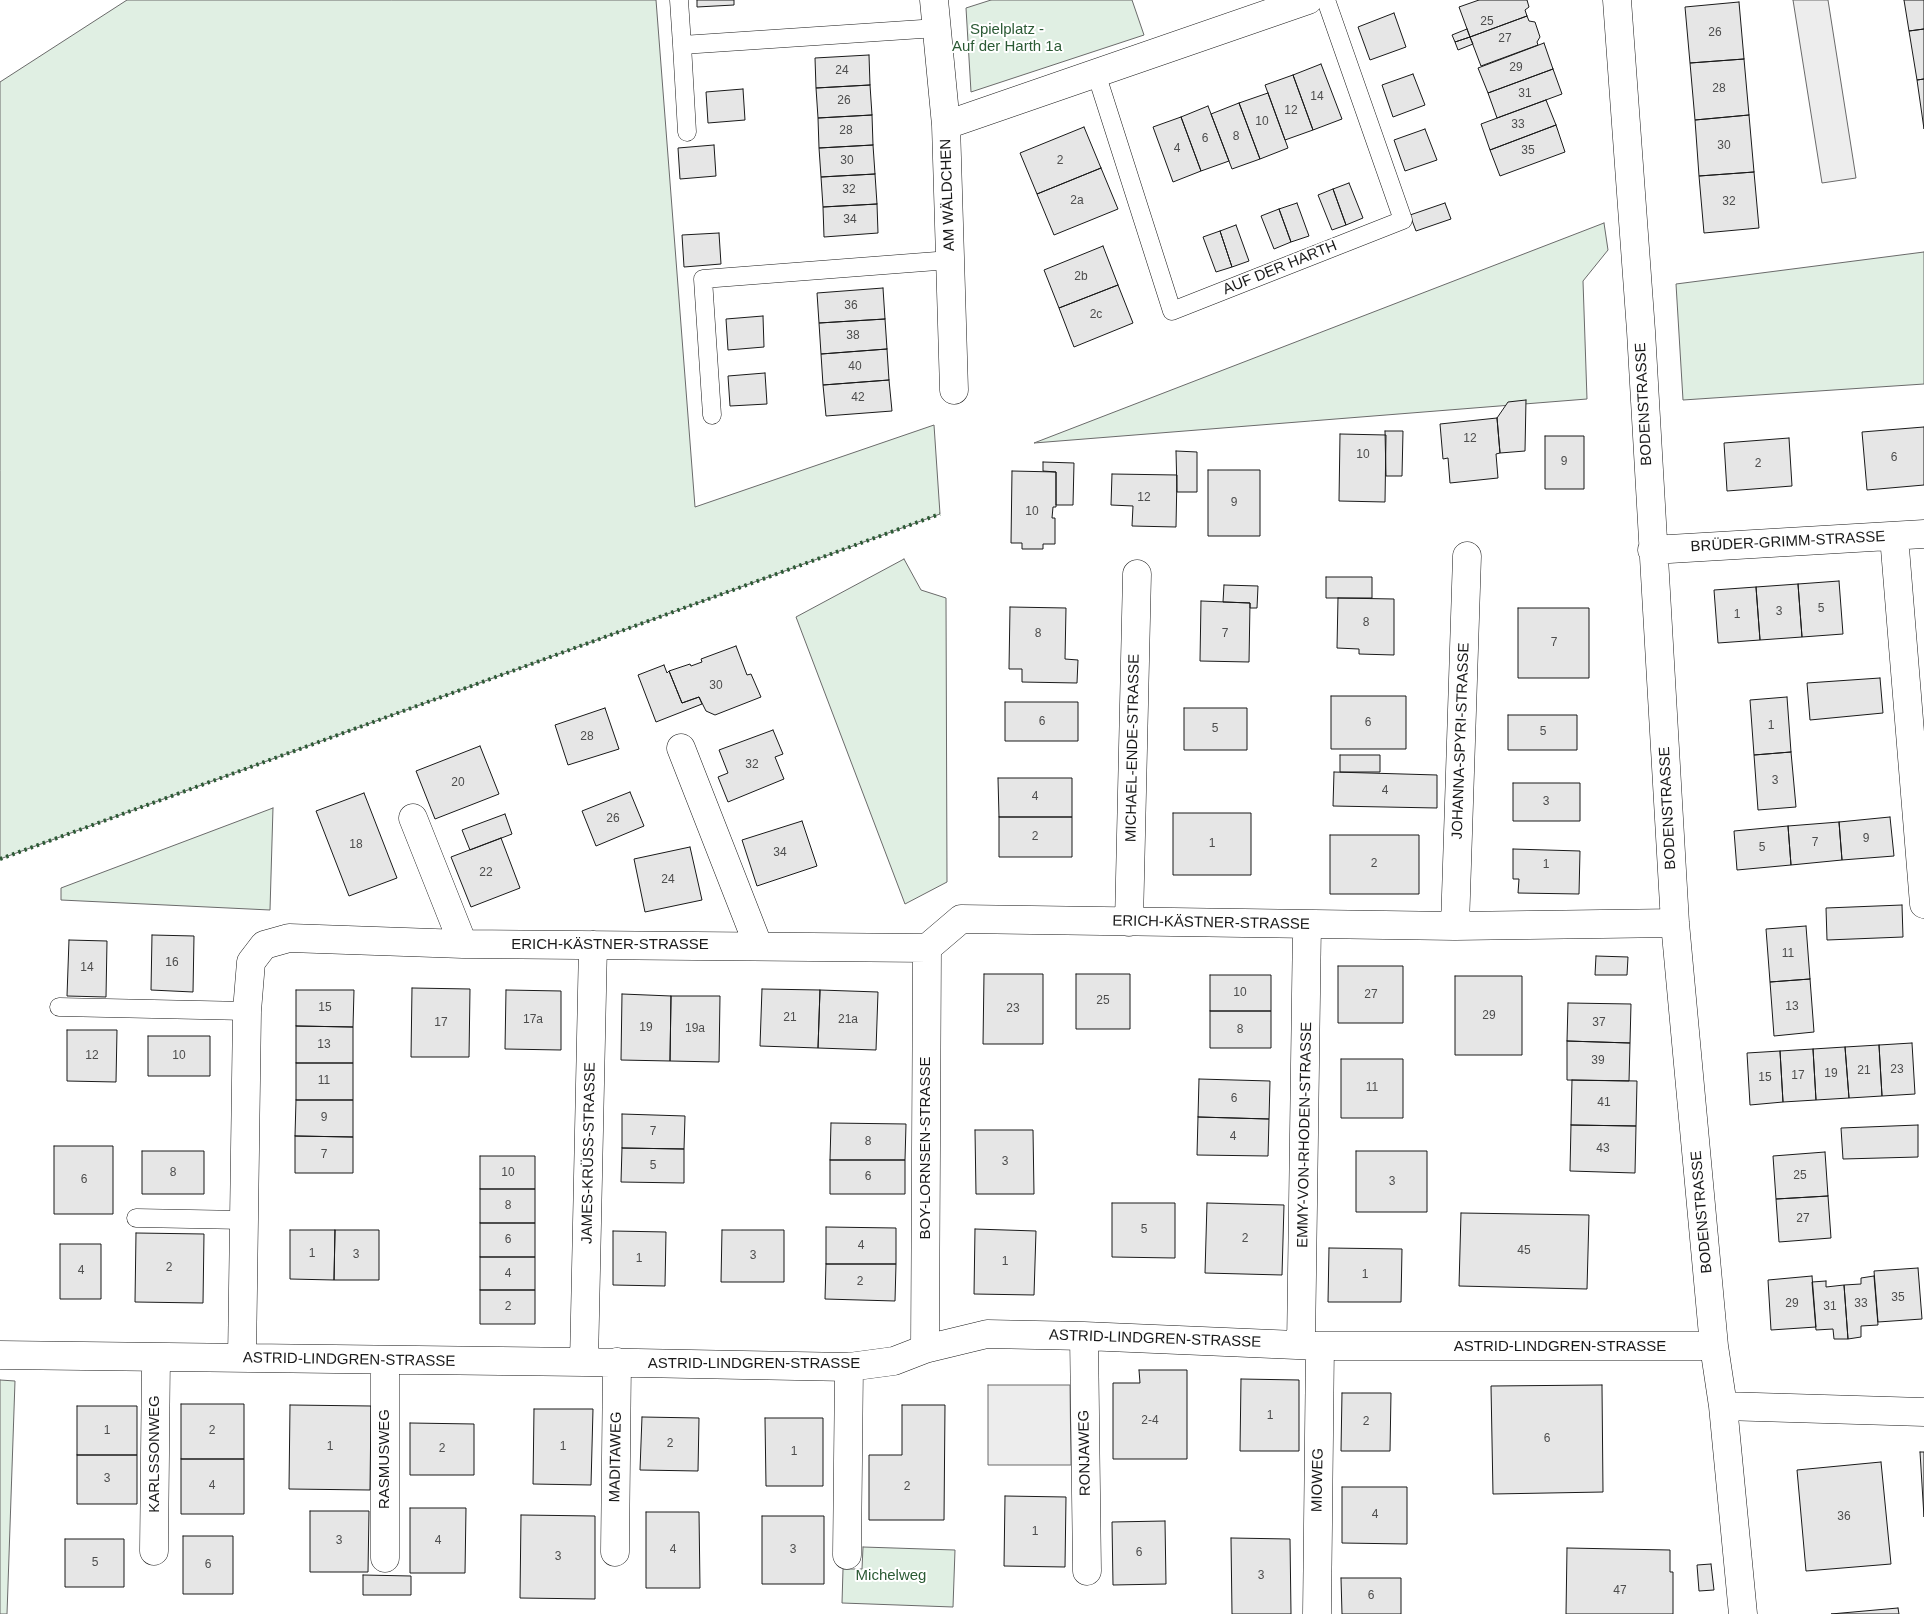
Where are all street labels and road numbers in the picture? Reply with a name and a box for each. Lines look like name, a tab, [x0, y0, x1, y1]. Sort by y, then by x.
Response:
street label: AM WÄLDCHEN	[937, 138, 959, 252]
street label: AUF DER HARTH	[1220, 237, 1340, 299]
street label: BODENSTRASSE	[1632, 342, 1656, 466]
street label: BRÜDER-GRIMM-STRASSE	[1690, 528, 1886, 556]
street label: JOHANNA-SPYRI-STRASSE	[1449, 642, 1473, 840]
street label: MICHAEL-ENDE-STRASSE	[1122, 654, 1144, 842]
street label: BODENSTRASSE	[1656, 746, 1680, 870]
street label: ERICH-KÄSTNER-STRASSE	[1112, 912, 1310, 934]
street label: ERICH-KÄSTNER-STRASSE	[511, 936, 709, 954]
street label: EMMY-VON-RHODEN-STRASSE	[1294, 1022, 1316, 1248]
street label: BOY-LORNSEN-STRASSE	[917, 1057, 935, 1239]
street label: JAMES-KRÜSS-STRASSE	[578, 1062, 600, 1244]
street label: BODENSTRASSE	[1688, 1150, 1716, 1274]
street label: ASTRID-LINDGREN-STRASSE	[1048, 1326, 1262, 1352]
street label: ASTRID-LINDGREN-STRASSE	[1454, 1338, 1666, 1356]
street label: ASTRID-LINDGREN-STRASSE	[243, 1349, 455, 1371]
street label: ASTRID-LINDGREN-STRASSE	[648, 1355, 860, 1373]
street label: KARLSSONWEG	[146, 1395, 164, 1513]
street label: RASMUSWEG	[376, 1409, 394, 1509]
street label: RONJAWEG	[1075, 1410, 1095, 1496]
street label: MADITAWEG	[606, 1411, 626, 1503]
street label: MIOWEG	[1308, 1448, 1328, 1512]

